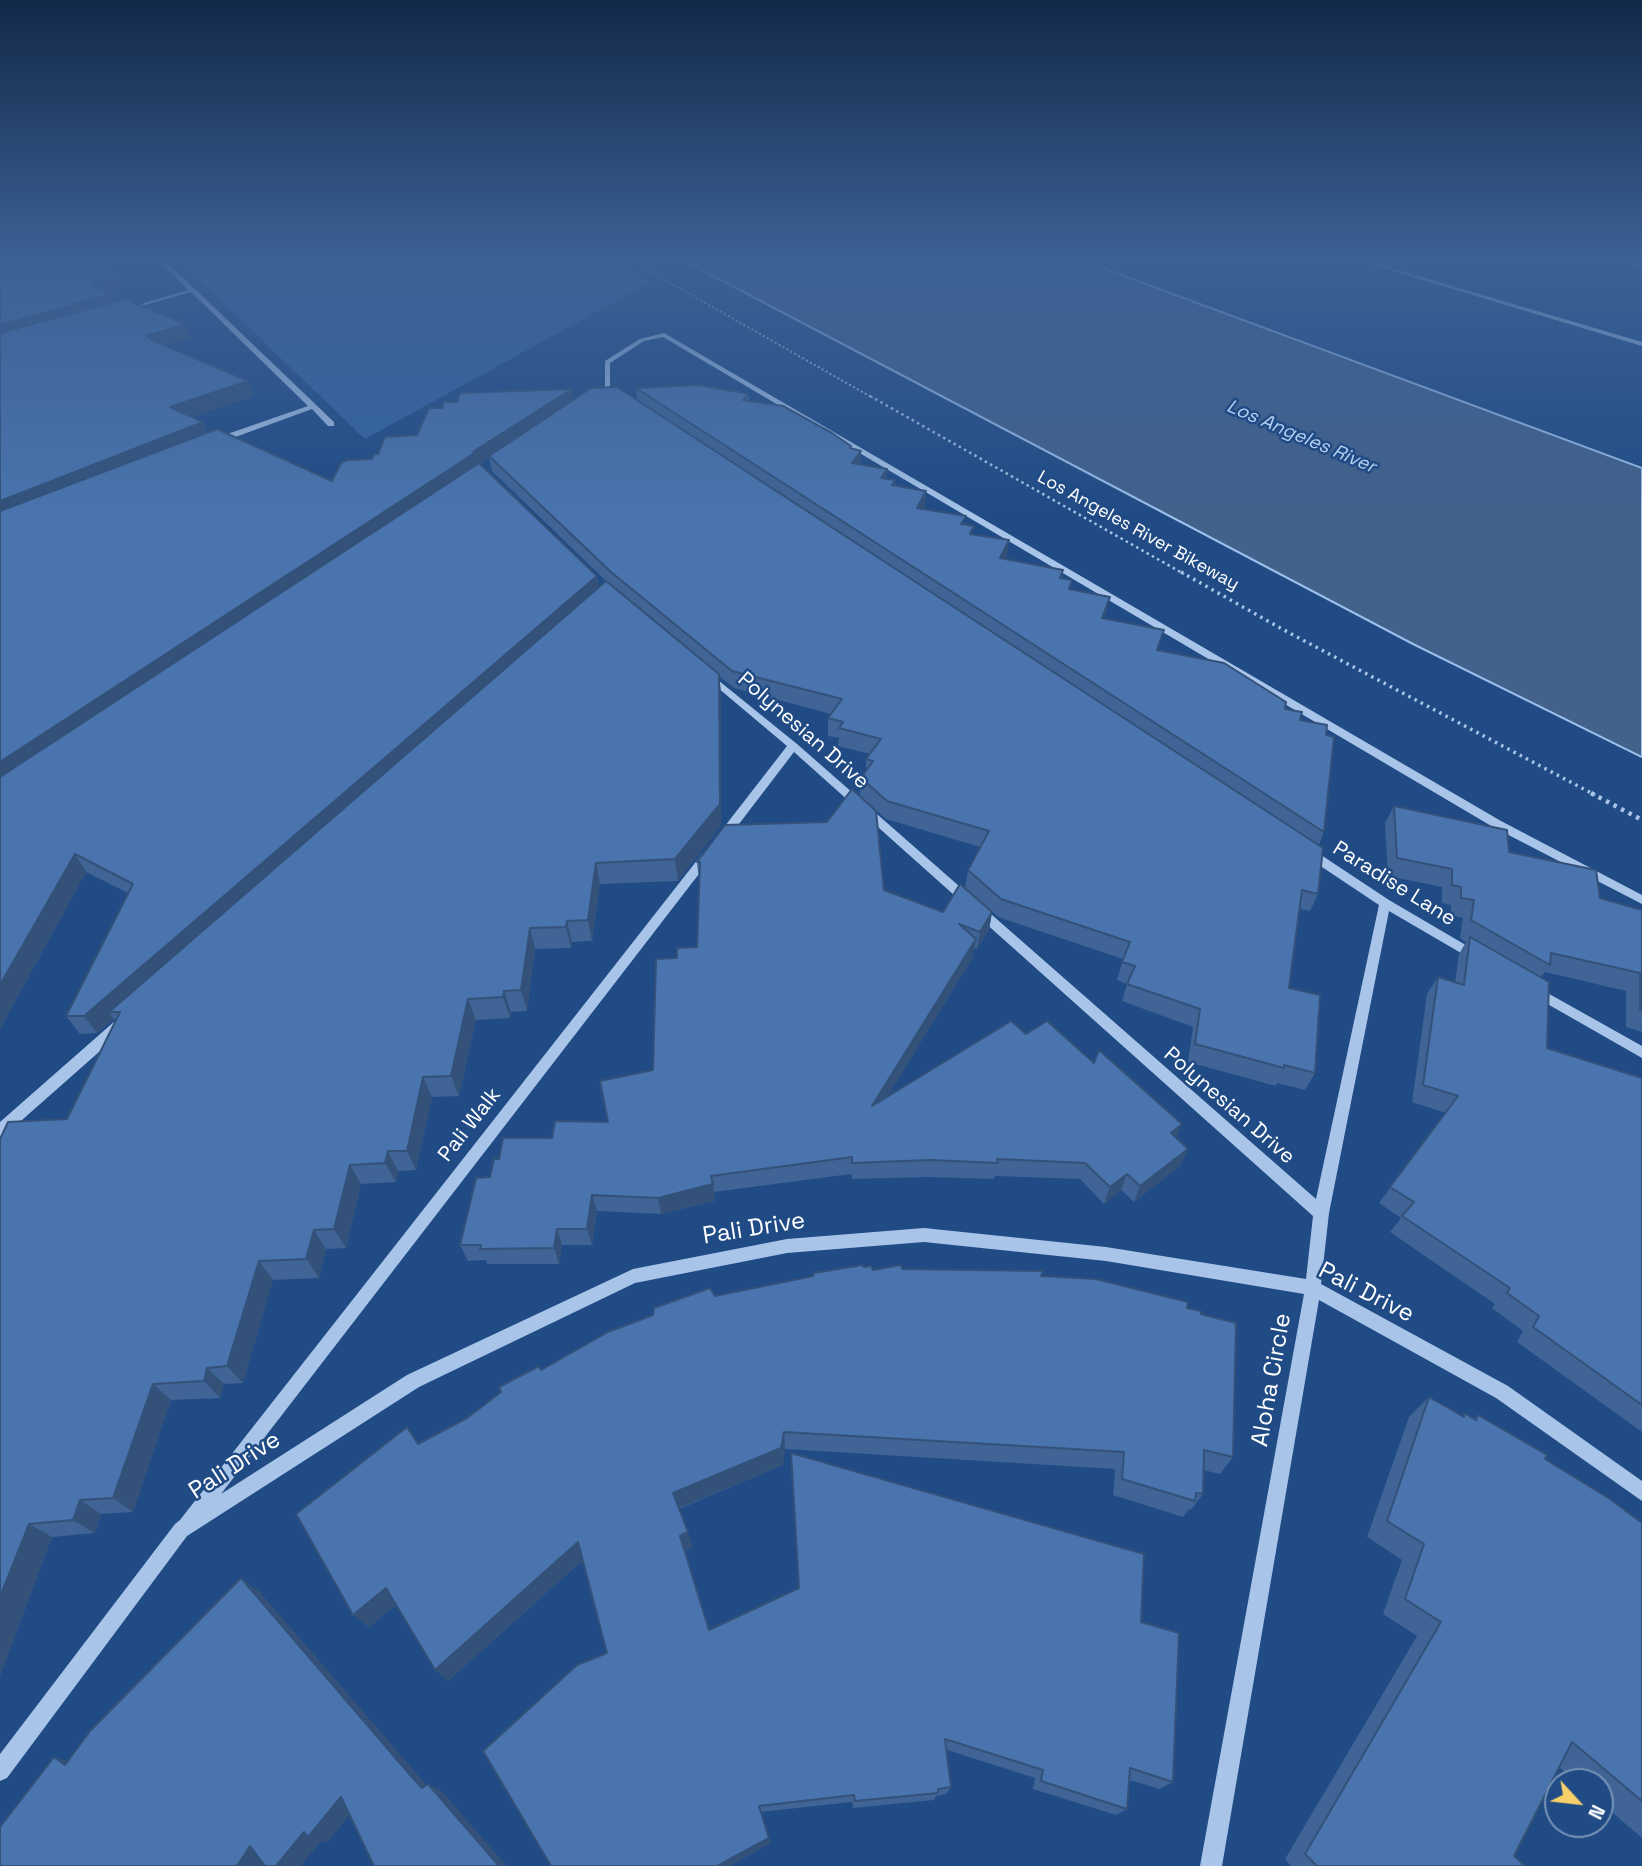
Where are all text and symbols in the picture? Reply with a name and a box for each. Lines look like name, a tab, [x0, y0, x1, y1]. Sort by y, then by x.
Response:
water label: Los Angeles River	[1223, 395, 1379, 479]
street label: Los Angeles River Bikeway	[1033, 466, 1243, 596]
street label: Polynesian Drive	[732, 667, 874, 795]
street label: Paradise Lane	[1328, 836, 1460, 932]
street label: Polynesian Drive	[1158, 1042, 1300, 1170]
street label: Pali Walk	[433, 1083, 507, 1167]
street label: Pali Drive	[701, 1207, 807, 1251]
street label: Pali Drive	[1313, 1257, 1419, 1329]
street label: Aloha Circle	[1246, 1311, 1298, 1449]
street label: Pali Drive	[184, 1426, 286, 1506]
north arrow	[1544, 1768, 1614, 1838]
text: N	[1582, 1800, 1610, 1823]

